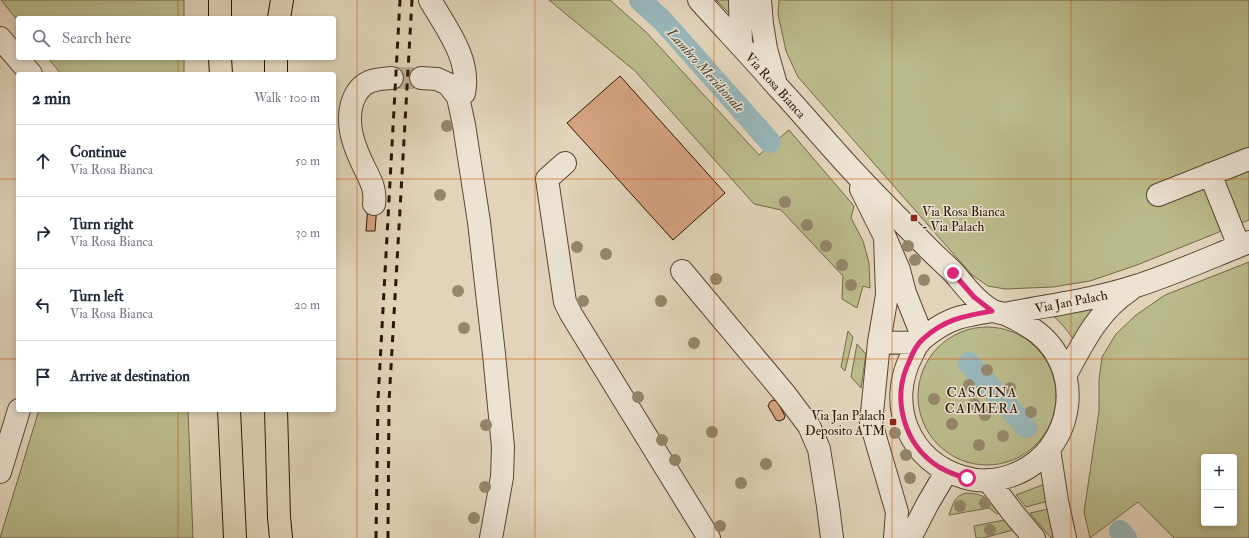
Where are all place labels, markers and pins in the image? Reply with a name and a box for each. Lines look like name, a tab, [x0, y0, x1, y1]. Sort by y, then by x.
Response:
place label: Via Rosa Bianca - Via Palach	[922, 204, 1006, 235]
marker: Via Rosa Bianca - Via Palach	[909, 213, 919, 223]
place label: Via Jan Palach Deposito ATM	[805, 408, 885, 440]
marker: Via Jan Palach Deposito ATM	[888, 417, 898, 427]

